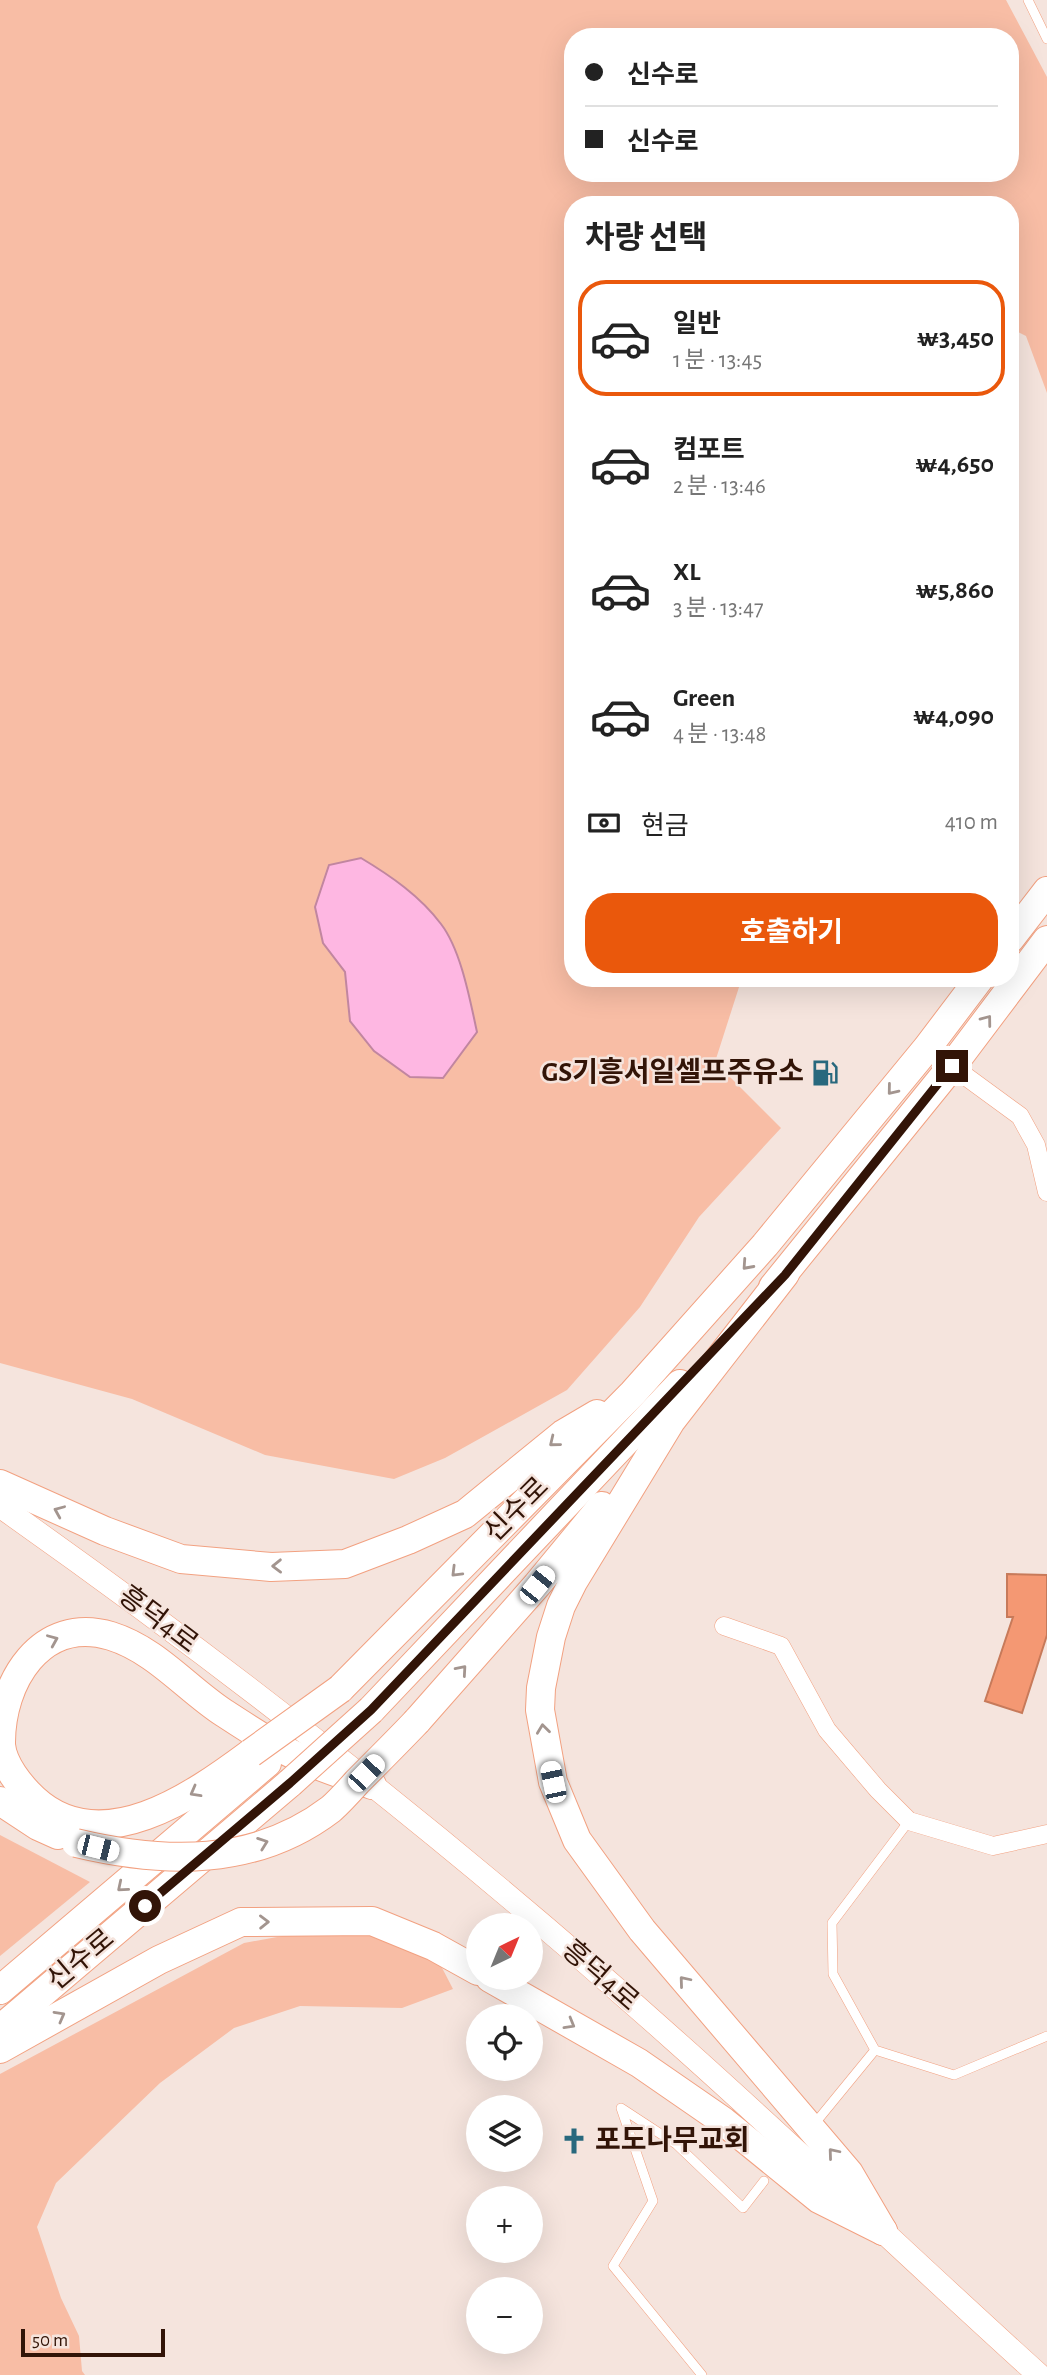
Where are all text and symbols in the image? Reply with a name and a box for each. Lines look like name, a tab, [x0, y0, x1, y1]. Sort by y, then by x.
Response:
text: 신수로	[627, 62, 699, 88]
text: 신수로	[627, 129, 699, 155]
text: 차량 선택	[585, 222, 708, 254]
icon: car	[589, 307, 652, 370]
text: 일반	[673, 311, 721, 337]
text: ₩3,450	[917, 325, 994, 351]
text: 1 분 · 13:45	[673, 349, 762, 372]
icon: car	[589, 433, 652, 496]
text: 컴포트	[673, 437, 745, 463]
text: ₩4,650	[915, 451, 994, 477]
text: 2 분 · 13:46	[673, 475, 766, 498]
icon: car	[589, 559, 652, 622]
text: XL	[673, 559, 700, 585]
text: ₩5,860	[916, 577, 994, 603]
text: 3 분 · 13:47	[673, 597, 764, 620]
icon: car	[589, 685, 652, 748]
text: Green	[673, 685, 735, 711]
text: ₩4,090	[913, 703, 994, 729]
text: 4 분 · 13:48	[673, 723, 767, 746]
icon: cash	[585, 804, 623, 842]
text: 410 m	[945, 811, 998, 834]
text: 현금	[641, 813, 689, 839]
button: 호출하기	[585, 893, 998, 973]
one-way arrow	[979, 1015, 991, 1028]
route end	[936, 1050, 968, 1082]
place label: GS기흥서일셀프주유소	[541, 1057, 804, 1087]
fuel station icon: GS기흥서일셀프주유소	[810, 1058, 840, 1088]
one-way arrow	[888, 1081, 900, 1094]
one-way arrow	[743, 1257, 755, 1270]
one-way arrow	[549, 1433, 562, 1446]
street label: 신수로	[478, 1471, 554, 1547]
one-way arrow	[54, 1505, 66, 1519]
one-way arrow	[271, 1559, 282, 1574]
car	[516, 1562, 559, 1608]
one-way arrow	[451, 1564, 464, 1577]
street label: 흥덕4로	[113, 1580, 204, 1658]
one-way arrow	[46, 1634, 58, 1648]
one-way arrow	[454, 1665, 466, 1678]
one-way arrow	[535, 1723, 550, 1735]
car	[344, 1751, 389, 1795]
car	[539, 1759, 568, 1805]
one-way arrow	[190, 1784, 203, 1797]
car	[76, 1833, 121, 1863]
one-way arrow	[256, 1837, 268, 1851]
one-way arrow	[117, 1879, 130, 1891]
route start	[129, 1890, 161, 1922]
north arrow	[466, 1913, 542, 1990]
map controls	[466, 1913, 543, 2354]
one-way arrow	[260, 1914, 270, 1930]
street label: 신수로	[41, 1923, 120, 1996]
street label: 흥덕4로	[557, 1934, 645, 2016]
one-way arrow	[680, 1976, 693, 1989]
button: locate	[466, 2004, 543, 2081]
one-way arrow	[52, 2011, 65, 2024]
one-way arrow	[563, 2016, 576, 2029]
button: layers	[466, 2095, 543, 2172]
place label: 포도나무교회	[595, 2125, 750, 2155]
church icon: 포도나무교회	[559, 2126, 589, 2156]
one-way arrow	[829, 2149, 841, 2162]
button: +	[466, 2186, 543, 2263]
button: −	[466, 2277, 543, 2354]
scale bar	[21, 2326, 164, 2358]
text: 50 m	[32, 2331, 68, 2350]

